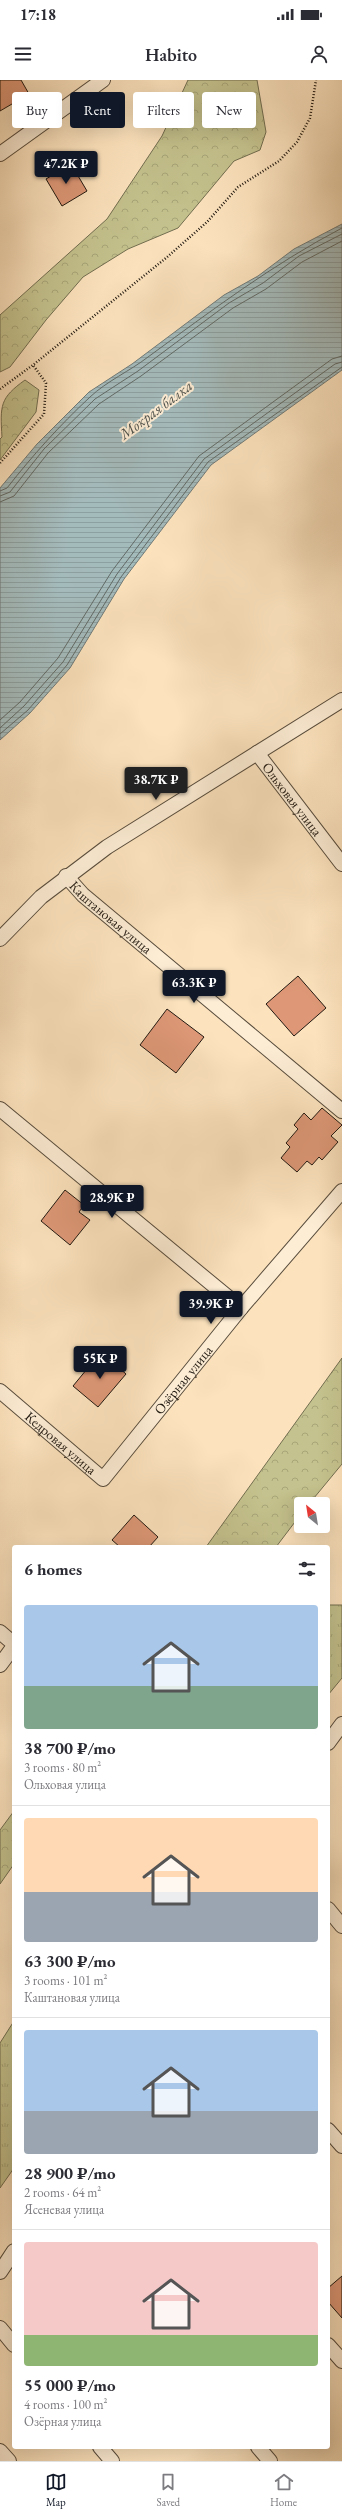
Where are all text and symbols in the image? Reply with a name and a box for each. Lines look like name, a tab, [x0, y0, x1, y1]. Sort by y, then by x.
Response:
text: 17:18	[20, 5, 56, 24]
icon: menu	[12, 43, 34, 65]
text: Habito	[145, 43, 197, 66]
icon: person	[308, 43, 330, 65]
chip: Buy	[12, 92, 62, 128]
chip: Rent	[70, 92, 125, 128]
chip: Filters	[133, 92, 194, 128]
chip: New	[202, 92, 256, 128]
pin: 47.2K ₽	[29, 151, 103, 185]
text: 47.2K ₽	[44, 155, 88, 172]
water label: Мокрая балка	[115, 376, 196, 444]
street label: Ольховая улица	[258, 759, 326, 840]
pin: 38.7K ₽	[119, 767, 193, 801]
text: 38.7K ₽	[134, 771, 178, 788]
street label: Каштановая улица	[65, 877, 156, 958]
pin: 63.3K ₽	[157, 970, 231, 1004]
text: 63.3K ₽	[172, 974, 216, 991]
pin: 28.9K ₽	[75, 1185, 149, 1219]
text: 28.9K ₽	[90, 1189, 134, 1206]
pin: 39.9K ₽	[174, 1291, 248, 1325]
text: 39.9K ₽	[189, 1295, 233, 1312]
street label: Озёрная улица	[150, 1341, 217, 1418]
pin: 55K ₽	[72, 1346, 128, 1380]
text: 55K ₽	[83, 1350, 117, 1367]
street label: Кедровая улица	[21, 1407, 101, 1479]
north arrow	[294, 1497, 330, 1533]
map controls	[294, 1497, 330, 1533]
text: 6 homes	[24, 1558, 82, 1580]
icon: filters	[296, 1558, 318, 1580]
icon: home	[135, 1631, 207, 1703]
text: 38 700 ₽/mo	[24, 1737, 116, 1759]
text: 3 rooms · 80 m²	[24, 1759, 101, 1776]
text: Ольховая улица	[24, 1776, 106, 1793]
icon: home	[135, 1844, 207, 1916]
text: 63 300 ₽/mo	[24, 1950, 116, 1972]
text: 3 rooms · 101 m²	[24, 1972, 108, 1989]
text: Каштановая улица	[24, 1989, 120, 2006]
icon: home	[135, 2056, 207, 2128]
text: 28 900 ₽/mo	[24, 2162, 116, 2184]
text: 2 rooms · 64 m²	[24, 2184, 101, 2201]
text: Ясеневая улица	[24, 2201, 104, 2218]
icon: home	[135, 2268, 207, 2340]
text: 55 000 ₽/mo	[24, 2374, 116, 2396]
text: 4 rooms · 100 m²	[24, 2396, 108, 2413]
text: Озёрная улица	[24, 2413, 101, 2430]
tab: Map	[45, 2471, 67, 2509]
tab: Saved	[157, 2471, 180, 2509]
tab: Home	[270, 2471, 297, 2509]

